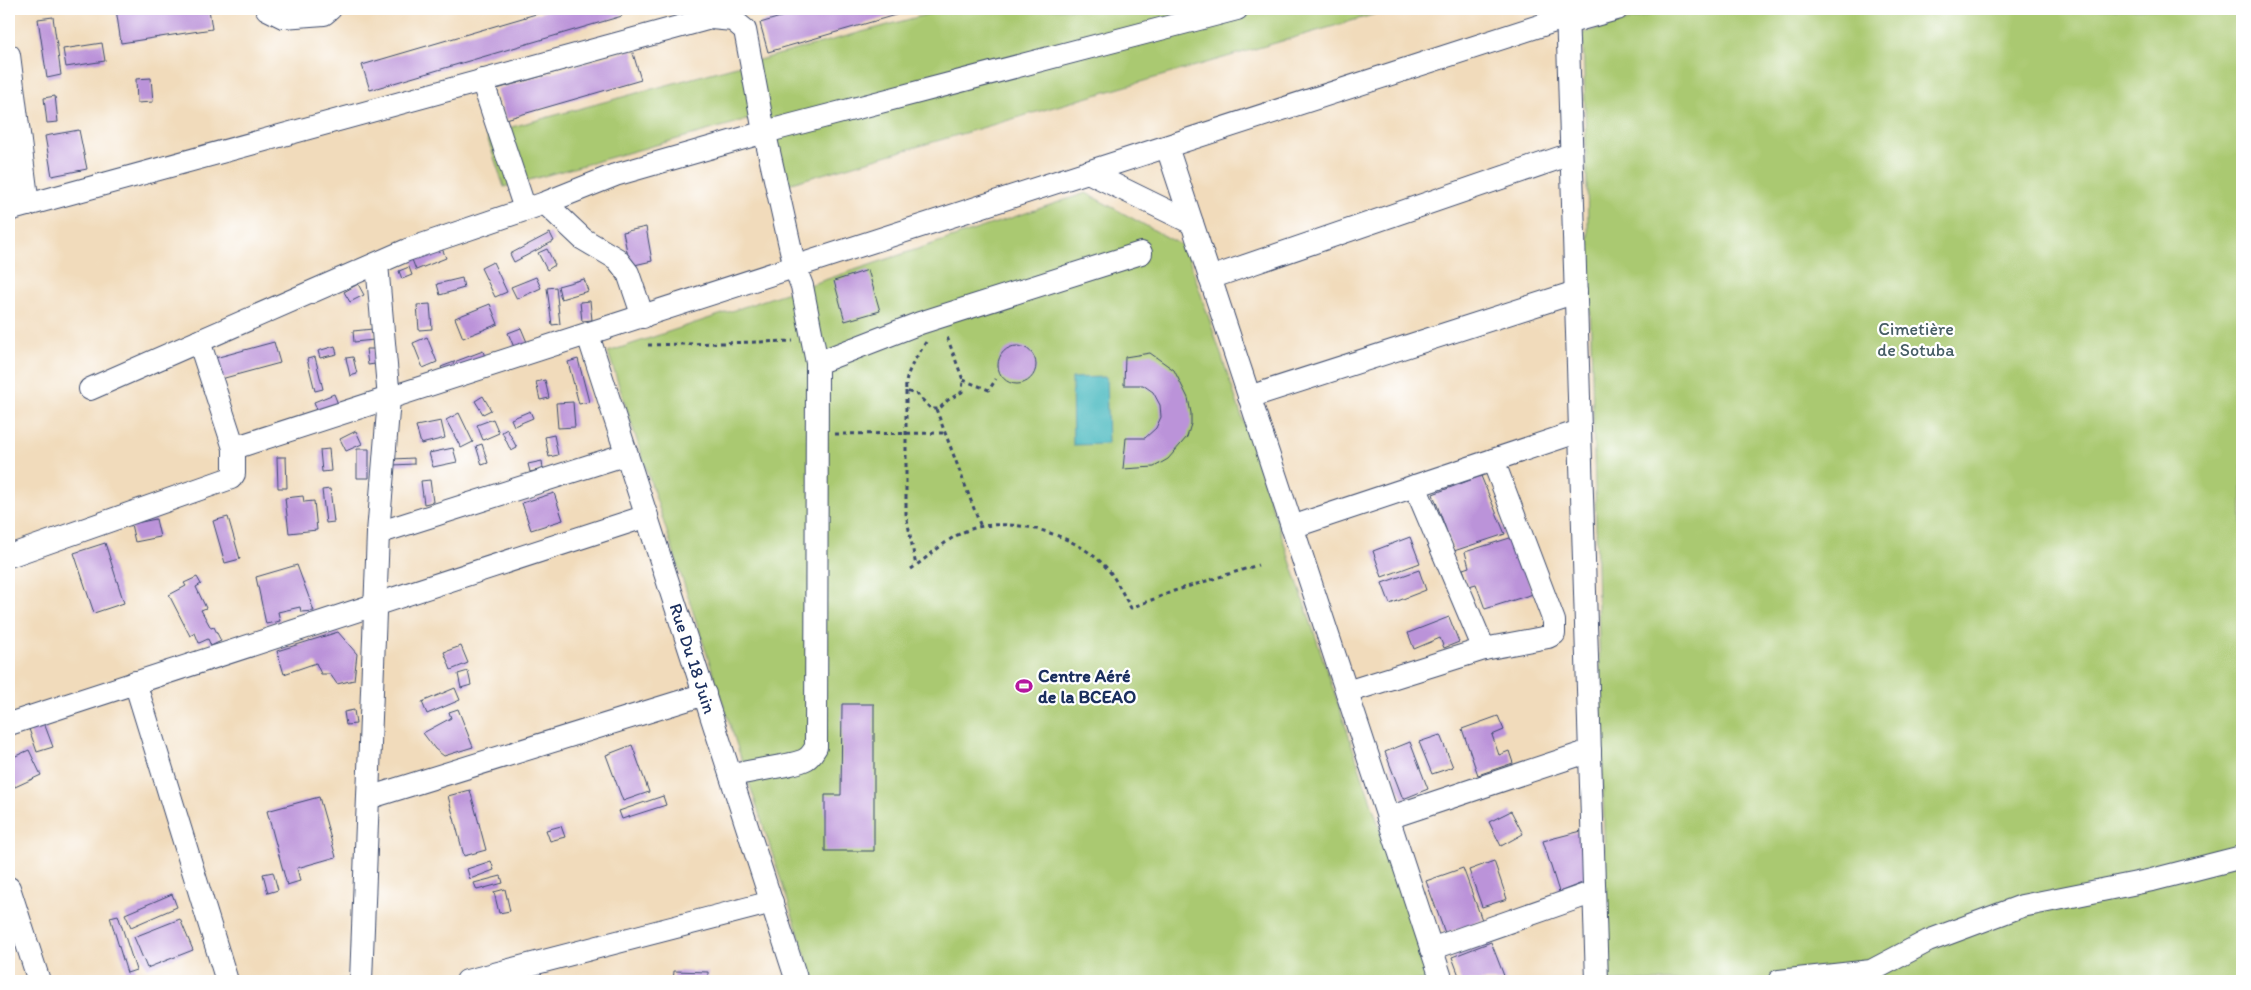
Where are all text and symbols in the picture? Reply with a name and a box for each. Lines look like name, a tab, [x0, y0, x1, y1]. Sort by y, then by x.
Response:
park label: Cimetière de Sotuba	[1877, 318, 1955, 361]
street label: Rue Du 18 Juin	[665, 600, 721, 717]
place label: Centre Aéré de la BCEAO	[1038, 665, 1136, 708]
sports icon: Centre Aéré de la BCEAO	[1014, 676, 1034, 696]

